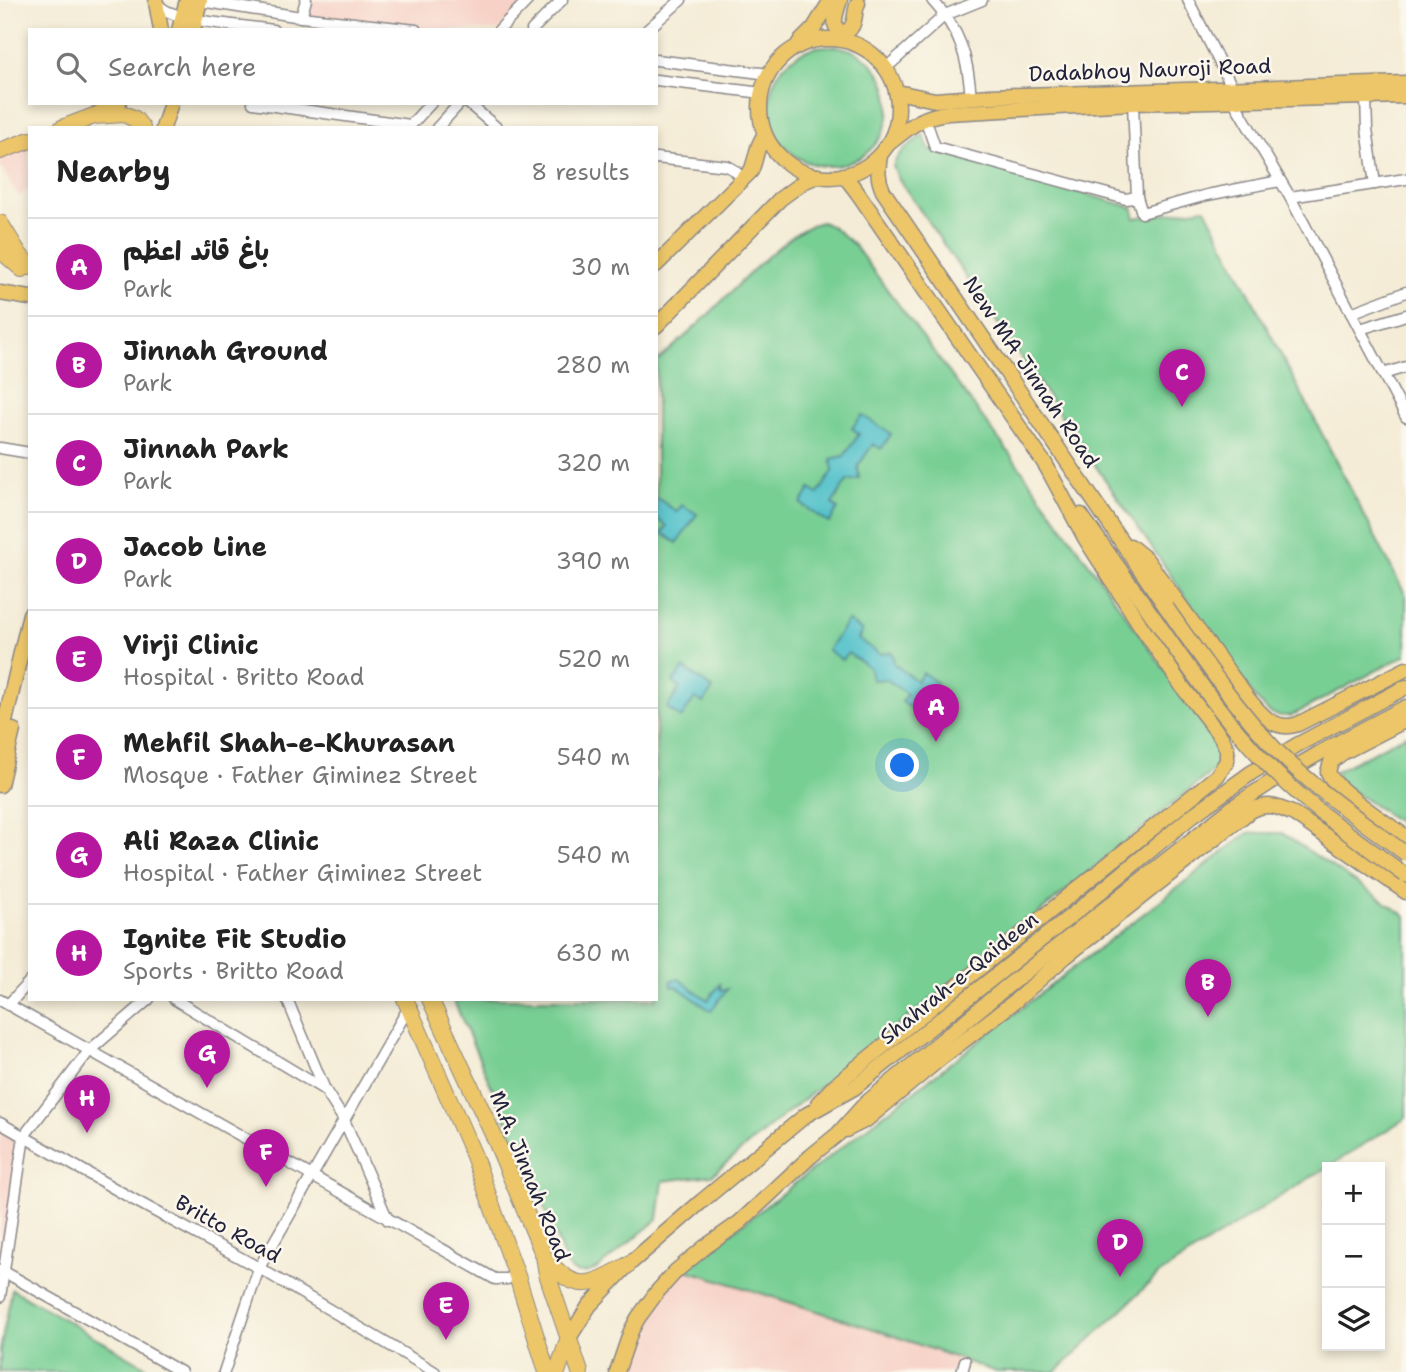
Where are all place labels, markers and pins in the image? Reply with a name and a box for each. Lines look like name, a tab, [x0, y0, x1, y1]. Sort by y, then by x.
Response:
pin: C	[1159, 349, 1205, 407]
pin: A	[913, 684, 959, 742]
pin: B	[1185, 959, 1231, 1017]
pin: G	[184, 1030, 230, 1088]
pin: H	[64, 1075, 110, 1133]
pin: F	[243, 1129, 289, 1187]
pin: D	[1097, 1219, 1143, 1277]
pin: E	[423, 1282, 469, 1340]

